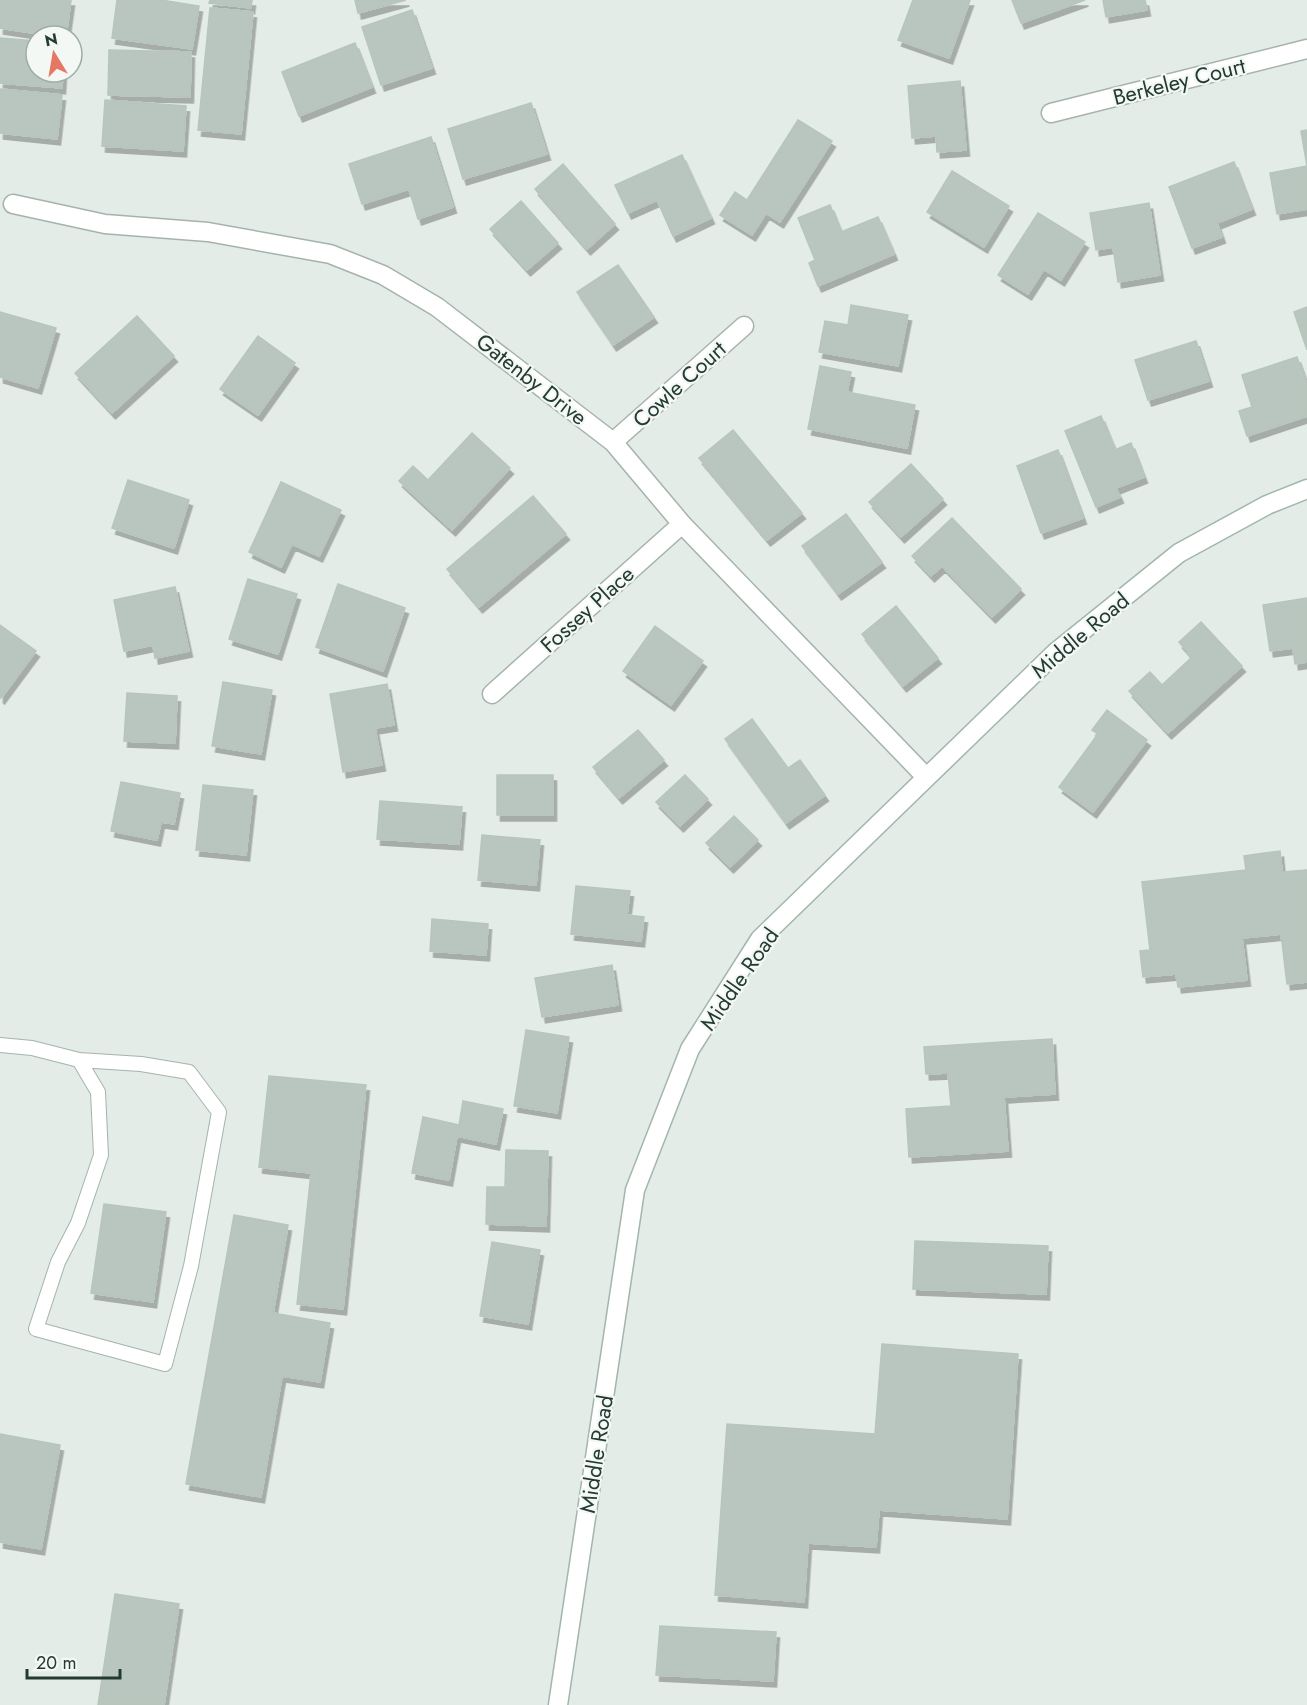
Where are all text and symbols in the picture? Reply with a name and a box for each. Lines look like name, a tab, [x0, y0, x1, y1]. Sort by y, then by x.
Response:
north arrow	[24, 24, 84, 84]
text: N	[43, 27, 60, 52]
street label: Berkeley Court	[1109, 49, 1249, 113]
street label: Gatenby Drive	[470, 325, 594, 433]
street label: Cowle Court	[625, 333, 733, 435]
street label: Fossey Place	[533, 558, 641, 660]
street label: Middle Road	[1024, 584, 1136, 686]
street label: Middle Road	[692, 921, 786, 1037]
street label: Middle Road	[571, 1393, 621, 1515]
scale bar	[27, 1642, 120, 1680]
text: 20 m	[36, 1650, 76, 1676]

